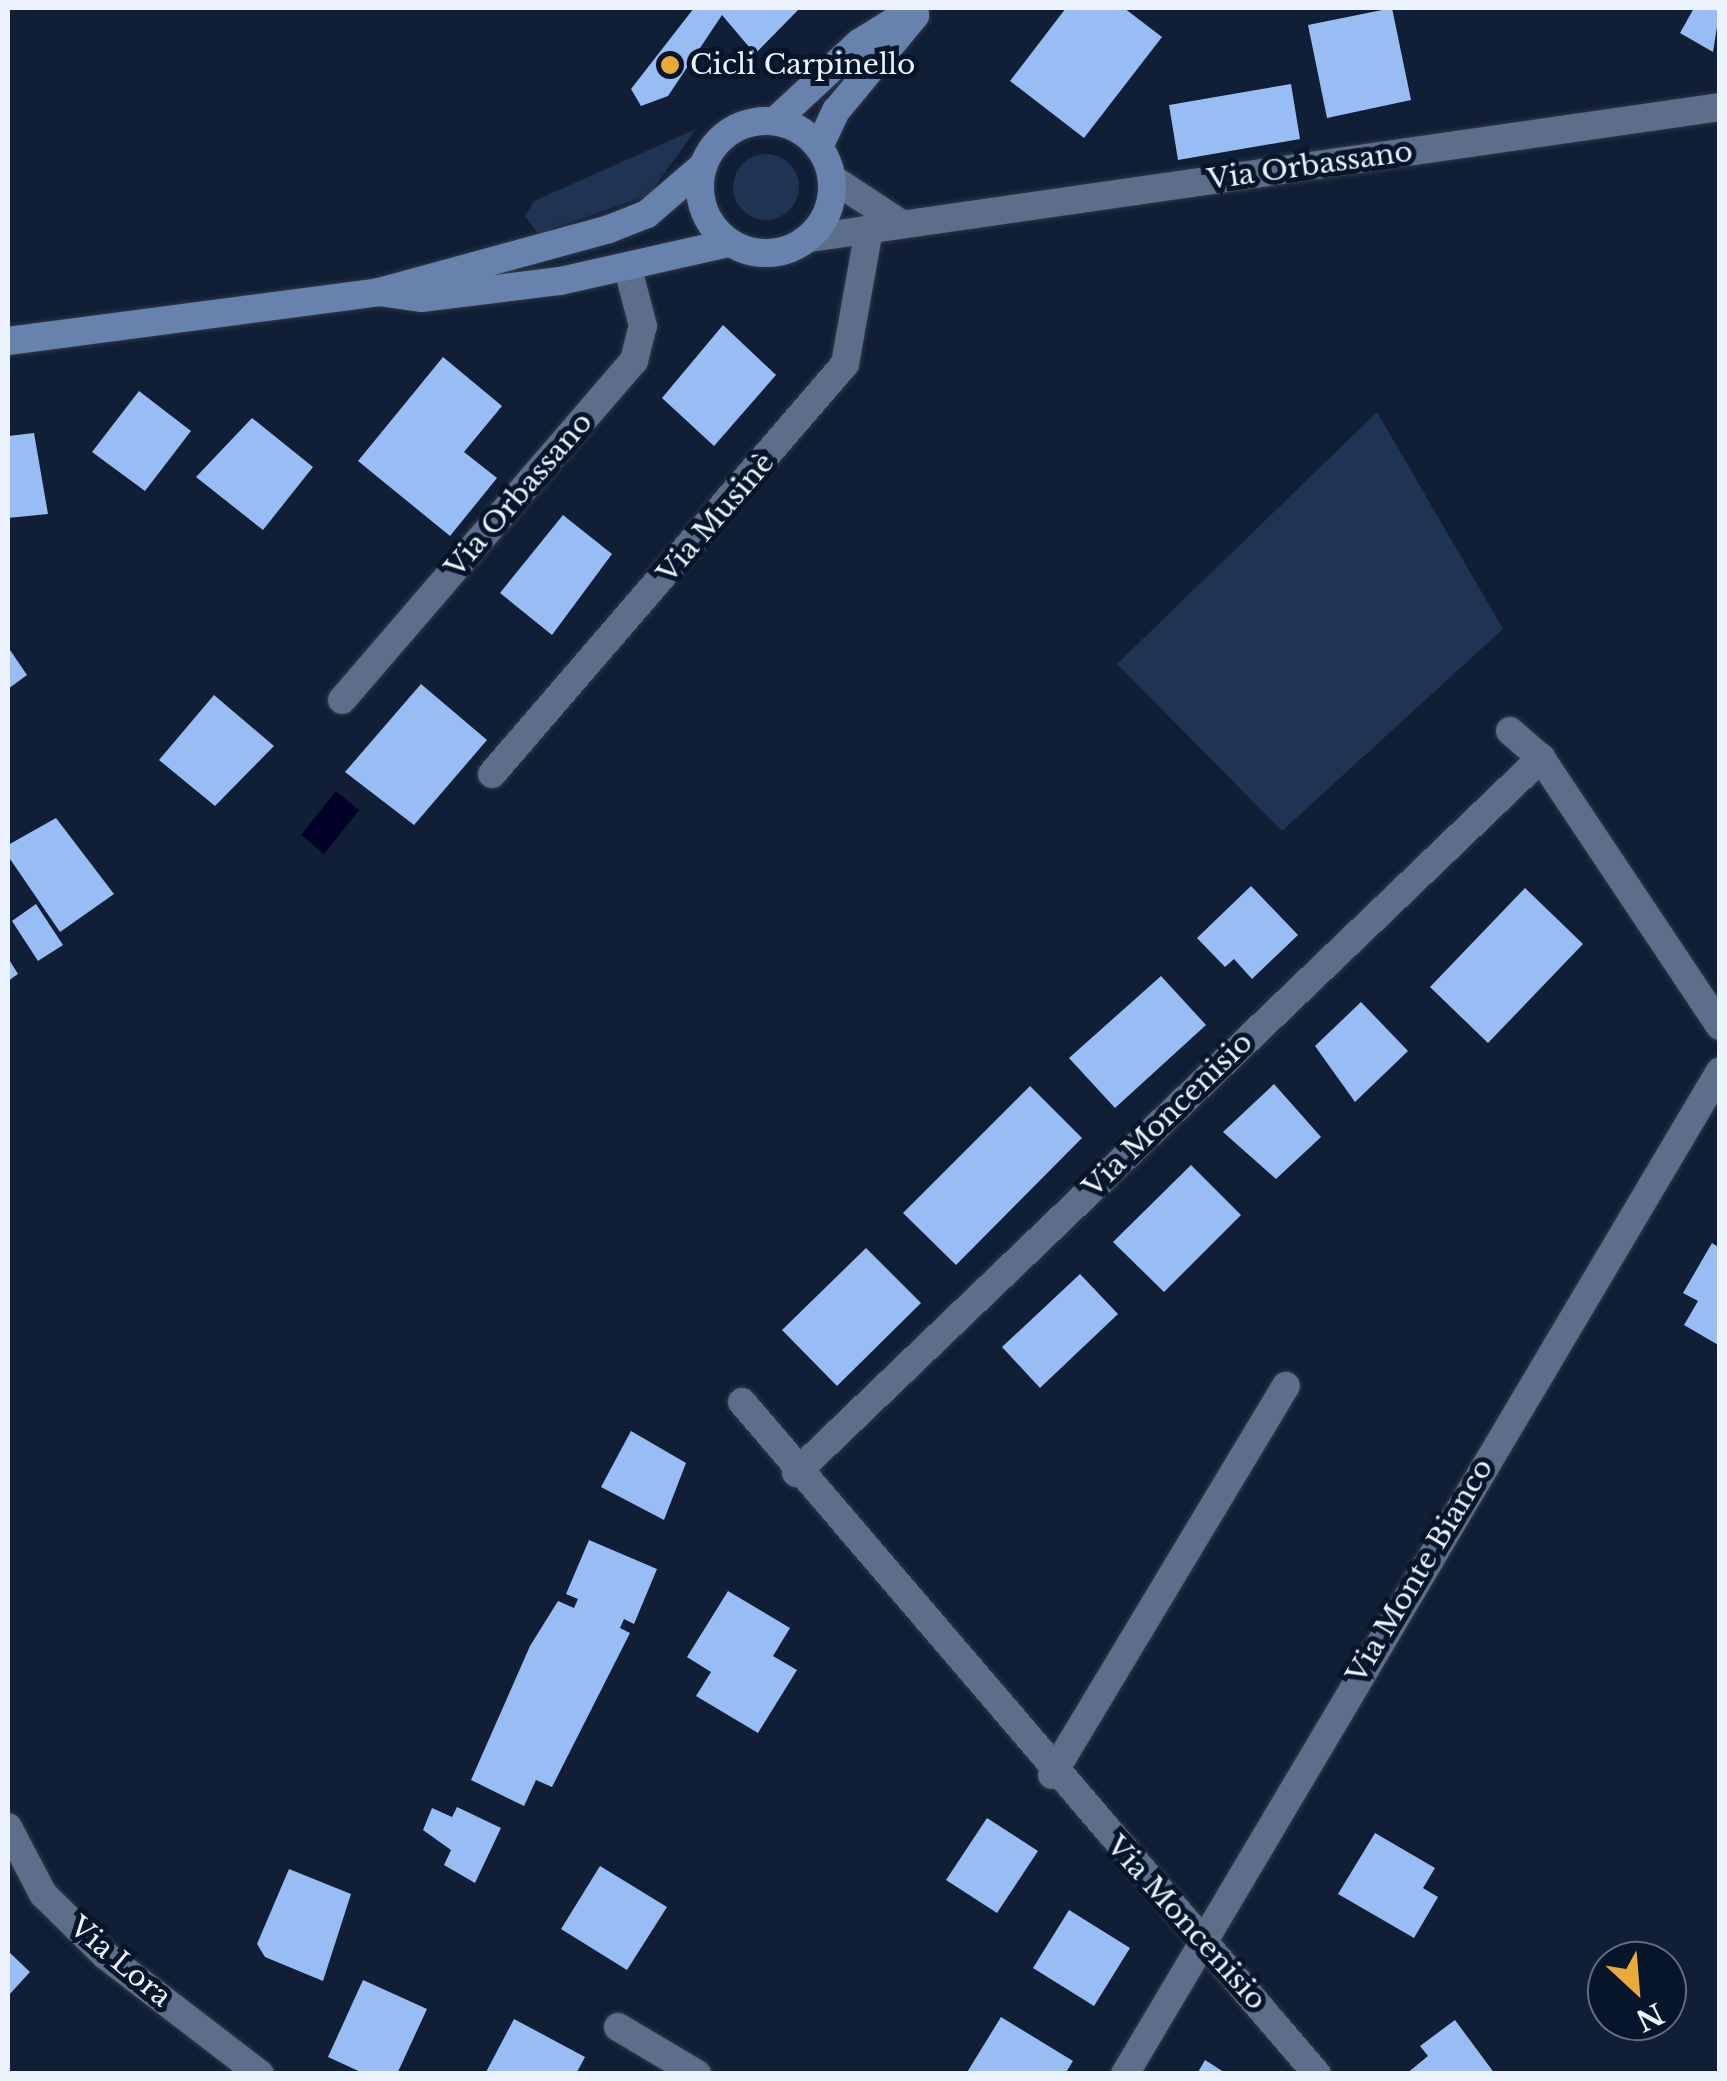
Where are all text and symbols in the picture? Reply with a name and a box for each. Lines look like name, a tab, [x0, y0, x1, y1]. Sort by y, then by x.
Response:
place label: Cicli Carpinello	[690, 48, 915, 82]
marker: Cicli Carpinello	[659, 54, 681, 76]
street label: Via Orbassano	[1205, 135, 1415, 197]
street label: Via Orbassano	[438, 406, 600, 584]
street label: Via Musinè	[650, 446, 782, 590]
street label: Via Moncenisio	[1076, 1026, 1260, 1204]
street label: Via Monte Bianco	[1340, 1453, 1500, 1689]
street label: Via Moncenisio	[1099, 1829, 1273, 2017]
street label: Via Lora	[62, 1910, 178, 2014]
north arrow	[1587, 1941, 1687, 2041]
text: N	[1630, 1995, 1669, 2038]

